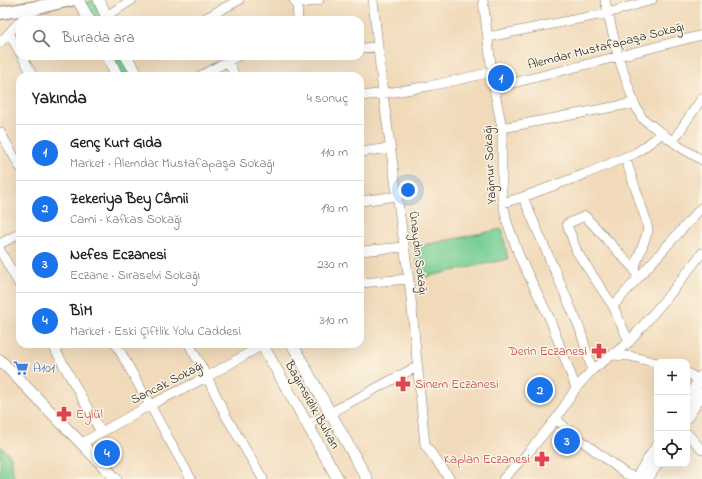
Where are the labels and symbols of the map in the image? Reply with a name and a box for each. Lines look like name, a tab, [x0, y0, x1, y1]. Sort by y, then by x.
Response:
street label: Alemdar Mustafapaşa Sokağı	[526, 17, 686, 76]
pin: 1	[488, 63, 514, 93]
street label: Yağmur Sokağı	[478, 125, 503, 205]
your location	[398, 180, 418, 200]
street label: Ünaydın Sokağı	[402, 210, 433, 296]
place label: Derin Eczanesi	[507, 342, 587, 361]
pharmacy icon: Derin Eczanesi	[590, 342, 608, 360]
street label: Bağımsızlık Bulvarı	[278, 356, 344, 453]
street label: Sancak Sokağı	[127, 357, 207, 410]
supermarket icon: A101	[12, 359, 30, 377]
place label: A101	[33, 359, 55, 378]
pharmacy icon: Sinem Eczanesi	[394, 375, 412, 393]
place label: Sinem Eczanesi	[415, 375, 499, 394]
pin: 2	[527, 375, 553, 405]
pharmacy icon: Eylül	[55, 405, 73, 423]
place label: Eylül	[76, 405, 103, 425]
pin: 3	[554, 426, 580, 456]
pin: 4	[94, 438, 120, 468]
place label: Kaplan Eczanesi	[444, 450, 530, 469]
pharmacy icon: Kaplan Eczanesi	[533, 450, 551, 468]

